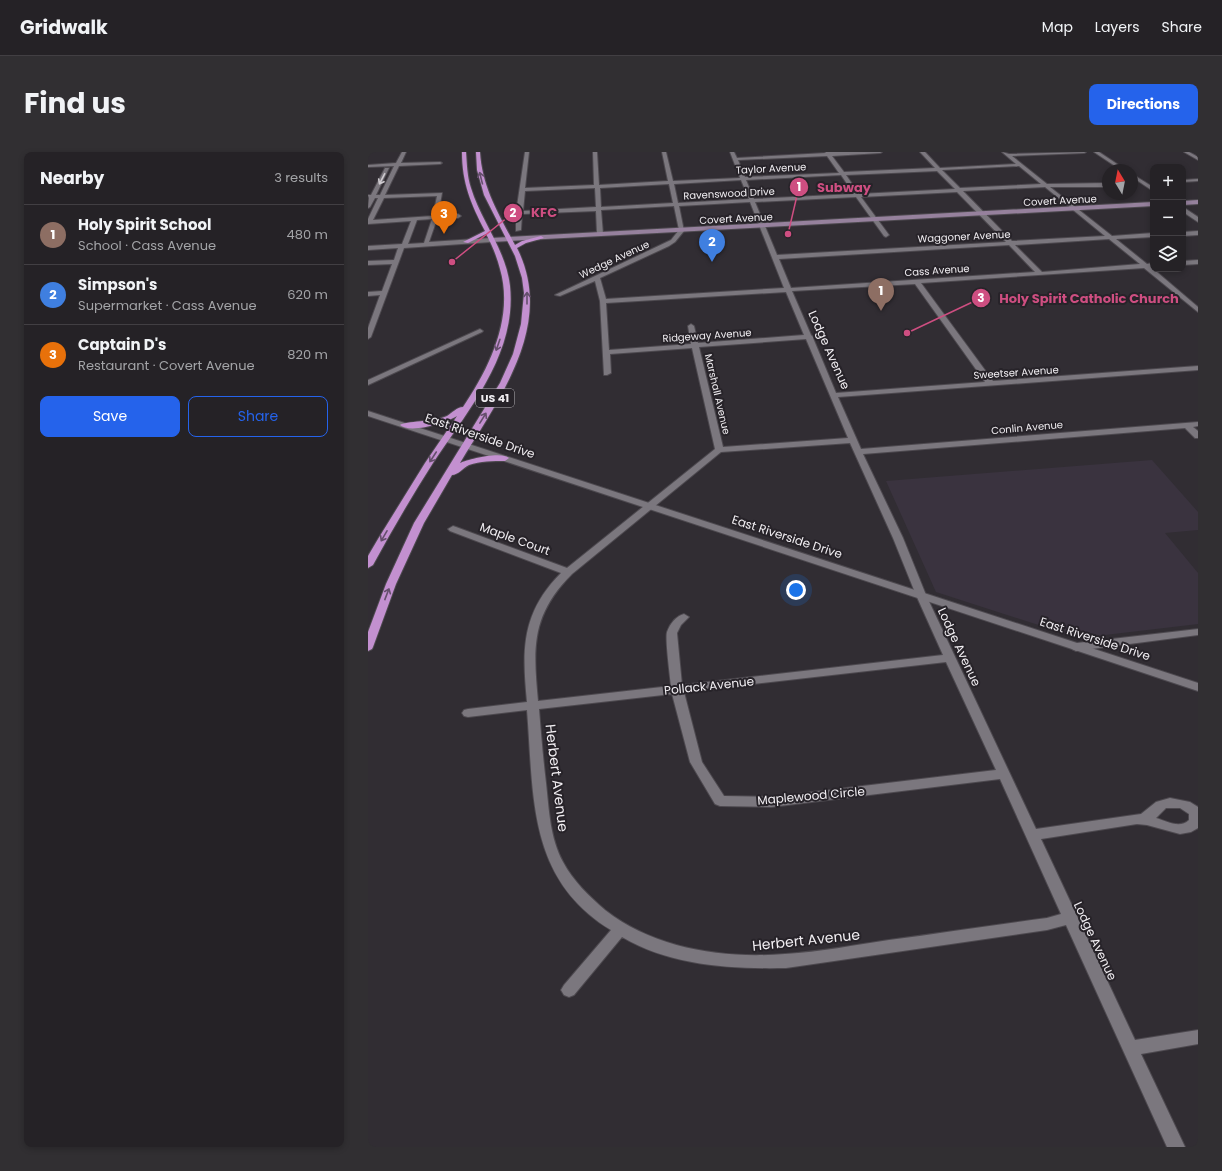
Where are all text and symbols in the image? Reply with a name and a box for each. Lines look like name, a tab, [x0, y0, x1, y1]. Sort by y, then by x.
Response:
text: Gridwalk	[20, 14, 108, 41]
text: Map	[1042, 17, 1073, 37]
text: Layers	[1095, 17, 1139, 37]
text: Share	[1161, 17, 1202, 37]
text: Find us	[24, 84, 126, 123]
button: Directions	[1089, 84, 1198, 125]
street label: Taylor Avenue	[735, 159, 807, 178]
north arrow	[1102, 164, 1138, 200]
map controls	[1150, 164, 1186, 272]
button: +	[1150, 164, 1186, 200]
text: Nearby	[40, 166, 104, 190]
text: 3 results	[274, 168, 328, 187]
one-way arrow	[476, 172, 484, 185]
one-way arrow	[378, 173, 385, 185]
callout: Subway	[789, 175, 879, 200]
text: 1	[797, 178, 801, 195]
text: Subway	[817, 178, 872, 197]
street label: Ravenswood Drive	[683, 184, 775, 203]
street label: Covert Avenue	[1023, 191, 1097, 210]
callout: KFC	[503, 200, 565, 225]
button: −	[1150, 200, 1186, 236]
pin: 3	[431, 201, 457, 234]
text: KFC	[531, 203, 557, 222]
text: 2	[510, 204, 517, 221]
street label: Covert Avenue	[699, 209, 773, 228]
text: Holy Spirit School	[78, 214, 212, 235]
text: 1	[51, 225, 55, 244]
text: 480 m	[287, 225, 328, 244]
street label: Waggoner Avenue	[917, 227, 1011, 246]
pin: 2	[699, 229, 725, 262]
text: School · Cass Avenue	[78, 236, 216, 255]
button: layers	[1150, 236, 1186, 272]
street label: Wedge Avenue	[577, 237, 652, 282]
street label: Cass Avenue	[904, 261, 970, 280]
text: Simpson's	[78, 274, 157, 295]
pin: 1	[868, 278, 894, 311]
text: 2	[49, 285, 57, 304]
text: 620 m	[287, 285, 328, 304]
callout: Holy Spirit Catholic Church	[971, 286, 1187, 311]
text: 3	[977, 289, 985, 306]
text: Holy Spirit Catholic Church	[999, 289, 1179, 308]
one-way arrow	[523, 292, 531, 305]
text: Supermarket · Cass Avenue	[78, 296, 257, 315]
street label: Lodge Avenue	[804, 308, 854, 392]
street label: Ridgeway Avenue	[662, 325, 752, 346]
text: Captain D's	[78, 334, 166, 355]
one-way arrow	[494, 338, 502, 350]
text: 3	[49, 345, 57, 364]
text: 820 m	[287, 345, 328, 364]
street label: Marshall Avenue	[701, 352, 734, 436]
text: Restaurant · Covert Avenue	[78, 356, 255, 375]
street label: Sweetser Avenue	[973, 362, 1059, 383]
road number: US 41	[476, 389, 514, 407]
button: Save	[40, 396, 180, 437]
button: Share	[188, 396, 328, 437]
street label: East Riverside Drive	[423, 409, 537, 462]
one-way arrow	[478, 413, 487, 424]
street label: Conlin Avenue	[990, 417, 1064, 438]
one-way arrow	[429, 451, 437, 463]
street label: East Riverside Drive	[730, 511, 844, 562]
street label: Maple Court	[478, 518, 553, 559]
one-way arrow	[380, 530, 388, 541]
your location	[786, 580, 806, 600]
one-way arrow	[384, 588, 392, 600]
street label: Lodge Avenue	[934, 605, 985, 689]
street label: East Riverside Drive	[1038, 613, 1152, 664]
street label: Pollack Avenue	[663, 672, 755, 699]
street label: Herbert Avenue	[540, 723, 574, 833]
street label: Maplewood Circle	[756, 782, 865, 809]
street label: Lodge Avenue	[1070, 899, 1121, 983]
street label: Herbert Avenue	[751, 924, 861, 956]

